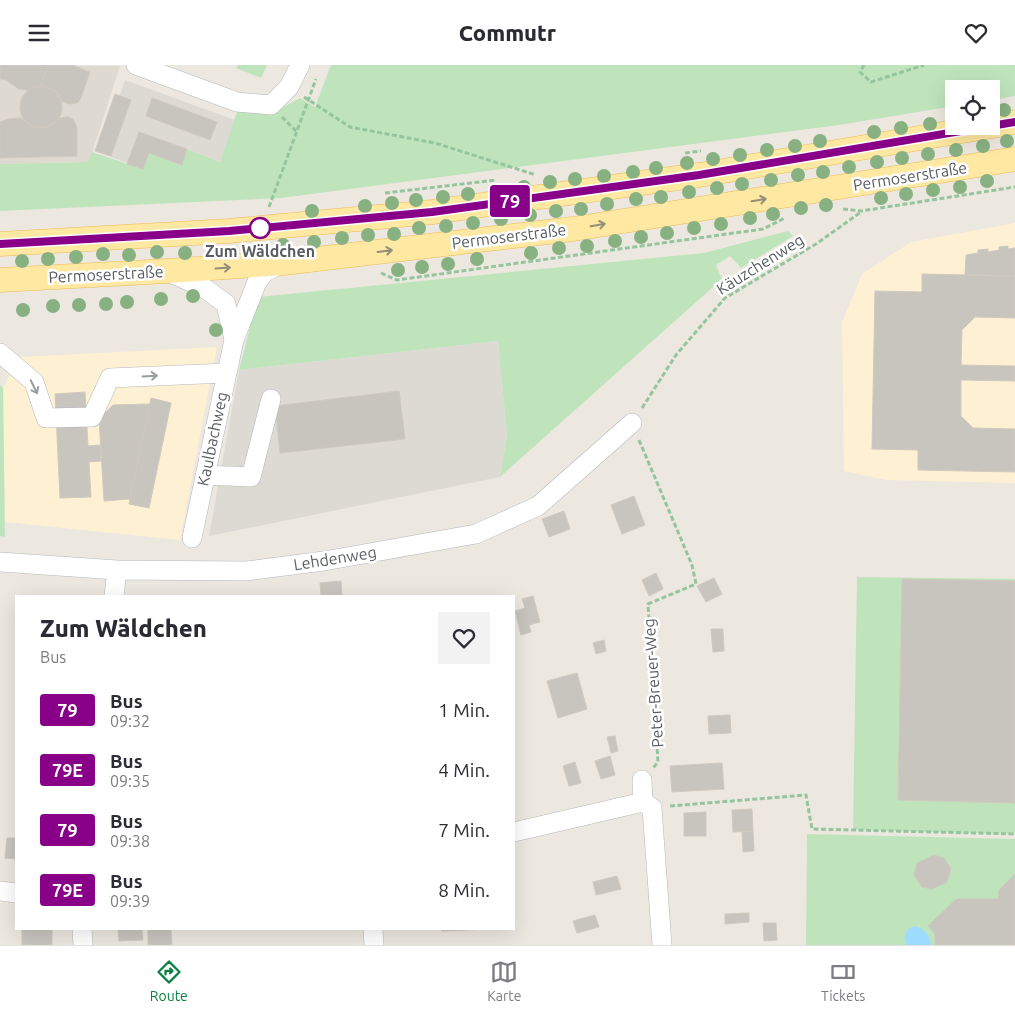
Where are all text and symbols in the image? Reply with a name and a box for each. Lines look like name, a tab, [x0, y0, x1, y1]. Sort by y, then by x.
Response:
icon: menu	[25, 19, 53, 47]
icon: heart	[962, 19, 990, 47]
text: Commutr	[459, 20, 556, 45]
map controls	[945, 80, 1000, 135]
button: locate	[945, 80, 1000, 135]
street label: Permoserstraße	[852, 158, 968, 194]
line badge: 79	[488, 185, 532, 217]
text: 79	[500, 191, 520, 211]
one-way arrow	[751, 194, 767, 204]
marker: Zum Wäldchen	[249, 217, 271, 239]
one-way arrow	[590, 219, 606, 229]
street label: Permoserstraße	[451, 220, 567, 252]
street label: Käuzchenweg	[713, 230, 807, 298]
place label: Zum Wäldchen	[205, 242, 315, 260]
one-way arrow	[377, 246, 393, 256]
street label: Permoserstraße	[48, 262, 164, 286]
one-way arrow	[215, 263, 231, 272]
one-way arrow	[142, 372, 158, 381]
one-way arrow	[30, 379, 40, 394]
street label: Kaulbachweg	[193, 390, 231, 488]
street label: Lehdenweg	[292, 543, 378, 573]
button: heart	[438, 612, 490, 664]
text: Zum Wäldchen	[40, 615, 207, 642]
street label: Peter-Breuer-Weg	[640, 618, 666, 748]
text: Bus	[40, 648, 66, 666]
text: Bus	[110, 690, 143, 712]
text: 1 Min.	[438, 699, 490, 721]
text: 79	[57, 700, 78, 720]
text: 09:32	[110, 712, 150, 730]
text: Bus	[110, 750, 143, 772]
text: 4 Min.	[438, 759, 490, 781]
text: 79E	[52, 760, 83, 780]
text: 09:35	[110, 772, 150, 790]
text: Bus	[110, 810, 143, 832]
text: 7 Min.	[438, 819, 490, 841]
text: 79	[57, 820, 78, 840]
text: 09:38	[110, 832, 150, 850]
text: Bus	[110, 870, 143, 892]
text: 8 Min.	[438, 879, 490, 901]
text: 79E	[52, 880, 83, 900]
text: 09:39	[110, 892, 150, 910]
tab: Route	[150, 958, 188, 1004]
tab: Karte	[487, 958, 522, 1004]
tab: Tickets	[821, 958, 865, 1004]

